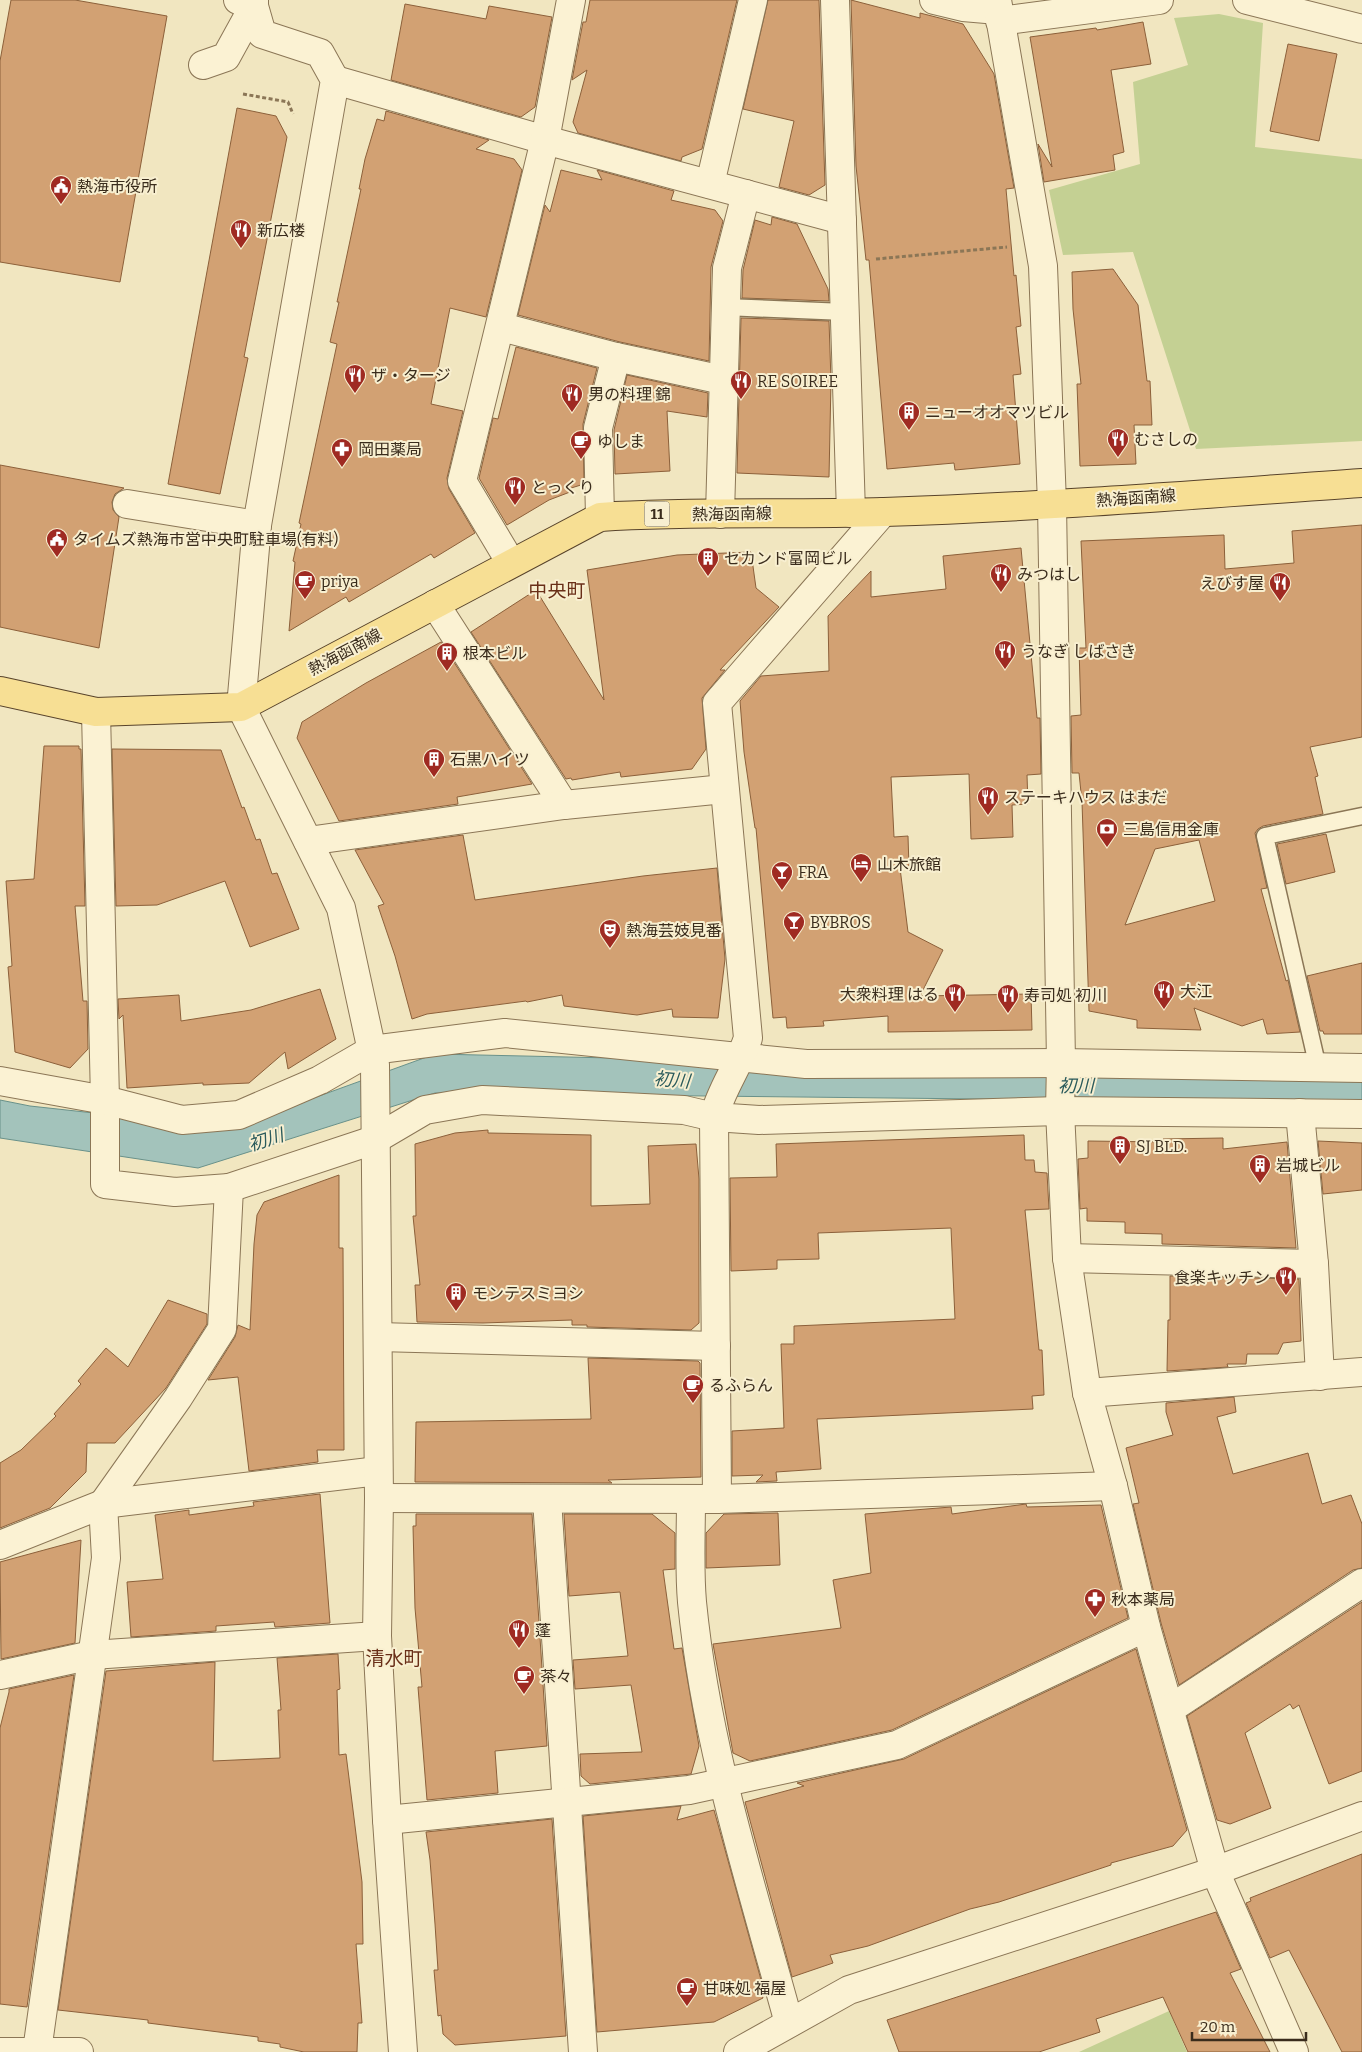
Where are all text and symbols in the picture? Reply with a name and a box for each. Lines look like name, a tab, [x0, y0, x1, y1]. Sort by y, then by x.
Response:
public building icon: 熱海市役所	[49, 174, 73, 205]
place label: 熱海市役所	[77, 177, 157, 196]
restaurant icon: 新広楼	[229, 218, 253, 249]
place label: 新広楼	[257, 221, 305, 240]
restaurant icon: ザ・タージ	[343, 363, 367, 394]
place label: ザ・タージ	[371, 366, 451, 385]
restaurant icon: RE SOIREE	[729, 369, 753, 400]
place label: RE SOIREE	[757, 372, 838, 391]
restaurant icon: 男の料理 錦	[560, 382, 584, 413]
place label: 男の料理 錦	[588, 385, 671, 404]
building icon: ニューオオマツビル	[897, 400, 921, 431]
place label: ニューオオマツビル	[925, 403, 1069, 422]
restaurant icon: むさしの	[1106, 427, 1130, 458]
cafe icon: ゆしま	[569, 429, 593, 460]
place label: むさしの	[1134, 430, 1198, 449]
place label: ゆしま	[597, 432, 645, 451]
pharmacy icon: 岡田薬局	[330, 437, 354, 468]
place label: 岡田薬局	[358, 440, 422, 459]
restaurant icon: とっくり	[503, 475, 527, 506]
place label: とっくり	[531, 478, 595, 497]
street label: 熱海函南線	[1095, 486, 1177, 510]
road number: 11	[644, 502, 670, 526]
street label: 熱海函南線	[692, 504, 772, 524]
public building icon: タイムズ熱海市営中央町駐車場(有料)	[45, 527, 69, 558]
place label: タイムズ熱海市営中央町駐車場(有料)	[73, 530, 339, 549]
building icon: セカンド富岡ビル	[696, 546, 720, 577]
place label: セカンド富岡ビル	[724, 549, 852, 568]
restaurant icon: みつはし	[989, 562, 1013, 593]
place label: みつはし	[1017, 565, 1081, 584]
cafe icon: priya	[293, 569, 317, 600]
restaurant icon: えびす屋	[1268, 571, 1292, 602]
place label: priya	[321, 572, 359, 591]
place label: えびす屋	[1200, 574, 1264, 593]
district label: 中央町	[528, 579, 586, 602]
street label: 熱海函南線	[305, 625, 385, 679]
restaurant icon: うなぎ しばさき	[993, 639, 1017, 670]
building icon: 根本ビル	[435, 641, 459, 672]
place label: うなぎ しばさき	[1021, 642, 1136, 661]
place label: 根本ビル	[463, 644, 527, 663]
building icon: 石黒ハイツ	[422, 747, 446, 778]
place label: 石黒ハイツ	[450, 750, 530, 769]
restaurant icon: ステーキハウス はまだ	[976, 785, 1000, 816]
place label: ステーキハウス はまだ	[1004, 788, 1167, 807]
bank icon: 三島信用金庫	[1095, 817, 1119, 848]
place label: 三島信用金庫	[1123, 820, 1219, 839]
hotel icon: 山木旅館	[849, 852, 873, 883]
place label: 山木旅館	[877, 855, 941, 874]
bar icon: FRA	[770, 860, 794, 891]
place label: FRA	[798, 863, 829, 882]
bar icon: BYBROS	[782, 910, 806, 941]
place label: BYBROS	[810, 913, 871, 932]
theatre icon: 熱海芸妓見番	[598, 918, 622, 949]
place label: 熱海芸妓見番	[626, 921, 722, 940]
restaurant icon: 大江	[1152, 979, 1176, 1010]
restaurant icon: 大衆料理 はる	[943, 982, 967, 1013]
place label: 大江	[1180, 982, 1212, 1001]
restaurant icon: 寿司処 初川	[996, 983, 1020, 1014]
place label: 大衆料理 はる	[840, 985, 939, 1004]
place label: 寿司処 初川	[1024, 986, 1107, 1005]
water label: 初川	[653, 1067, 693, 1093]
water label: 初川	[1058, 1075, 1096, 1097]
water label: 初川	[245, 1123, 288, 1156]
building icon: SJ BLD.	[1108, 1134, 1132, 1165]
place label: SJ BLD.	[1136, 1137, 1187, 1156]
building icon: 岩城ビル	[1248, 1153, 1272, 1184]
place label: 岩城ビル	[1276, 1156, 1340, 1175]
restaurant icon: 食楽キッチン	[1274, 1265, 1298, 1296]
place label: 食楽キッチン	[1174, 1268, 1270, 1287]
building icon: モンテスミヨシ	[444, 1281, 468, 1312]
place label: モンテスミヨシ	[472, 1284, 584, 1303]
cafe icon: るふらん	[681, 1373, 705, 1404]
place label: るふらん	[709, 1376, 773, 1395]
pharmacy icon: 秋本薬局	[1083, 1587, 1107, 1618]
place label: 秋本薬局	[1111, 1590, 1175, 1609]
restaurant icon: 蓬	[507, 1618, 531, 1649]
place label: 蓬	[535, 1621, 551, 1640]
district label: 清水町	[365, 1647, 423, 1670]
cafe icon: 茶々	[512, 1664, 536, 1695]
place label: 茶々	[540, 1667, 572, 1686]
cafe icon: 甘味処 福屋	[675, 1976, 699, 2007]
place label: 甘味処 福屋	[703, 1979, 786, 1998]
scale bar	[1192, 2010, 1306, 2042]
text: 20 m	[1200, 2018, 1236, 2036]

